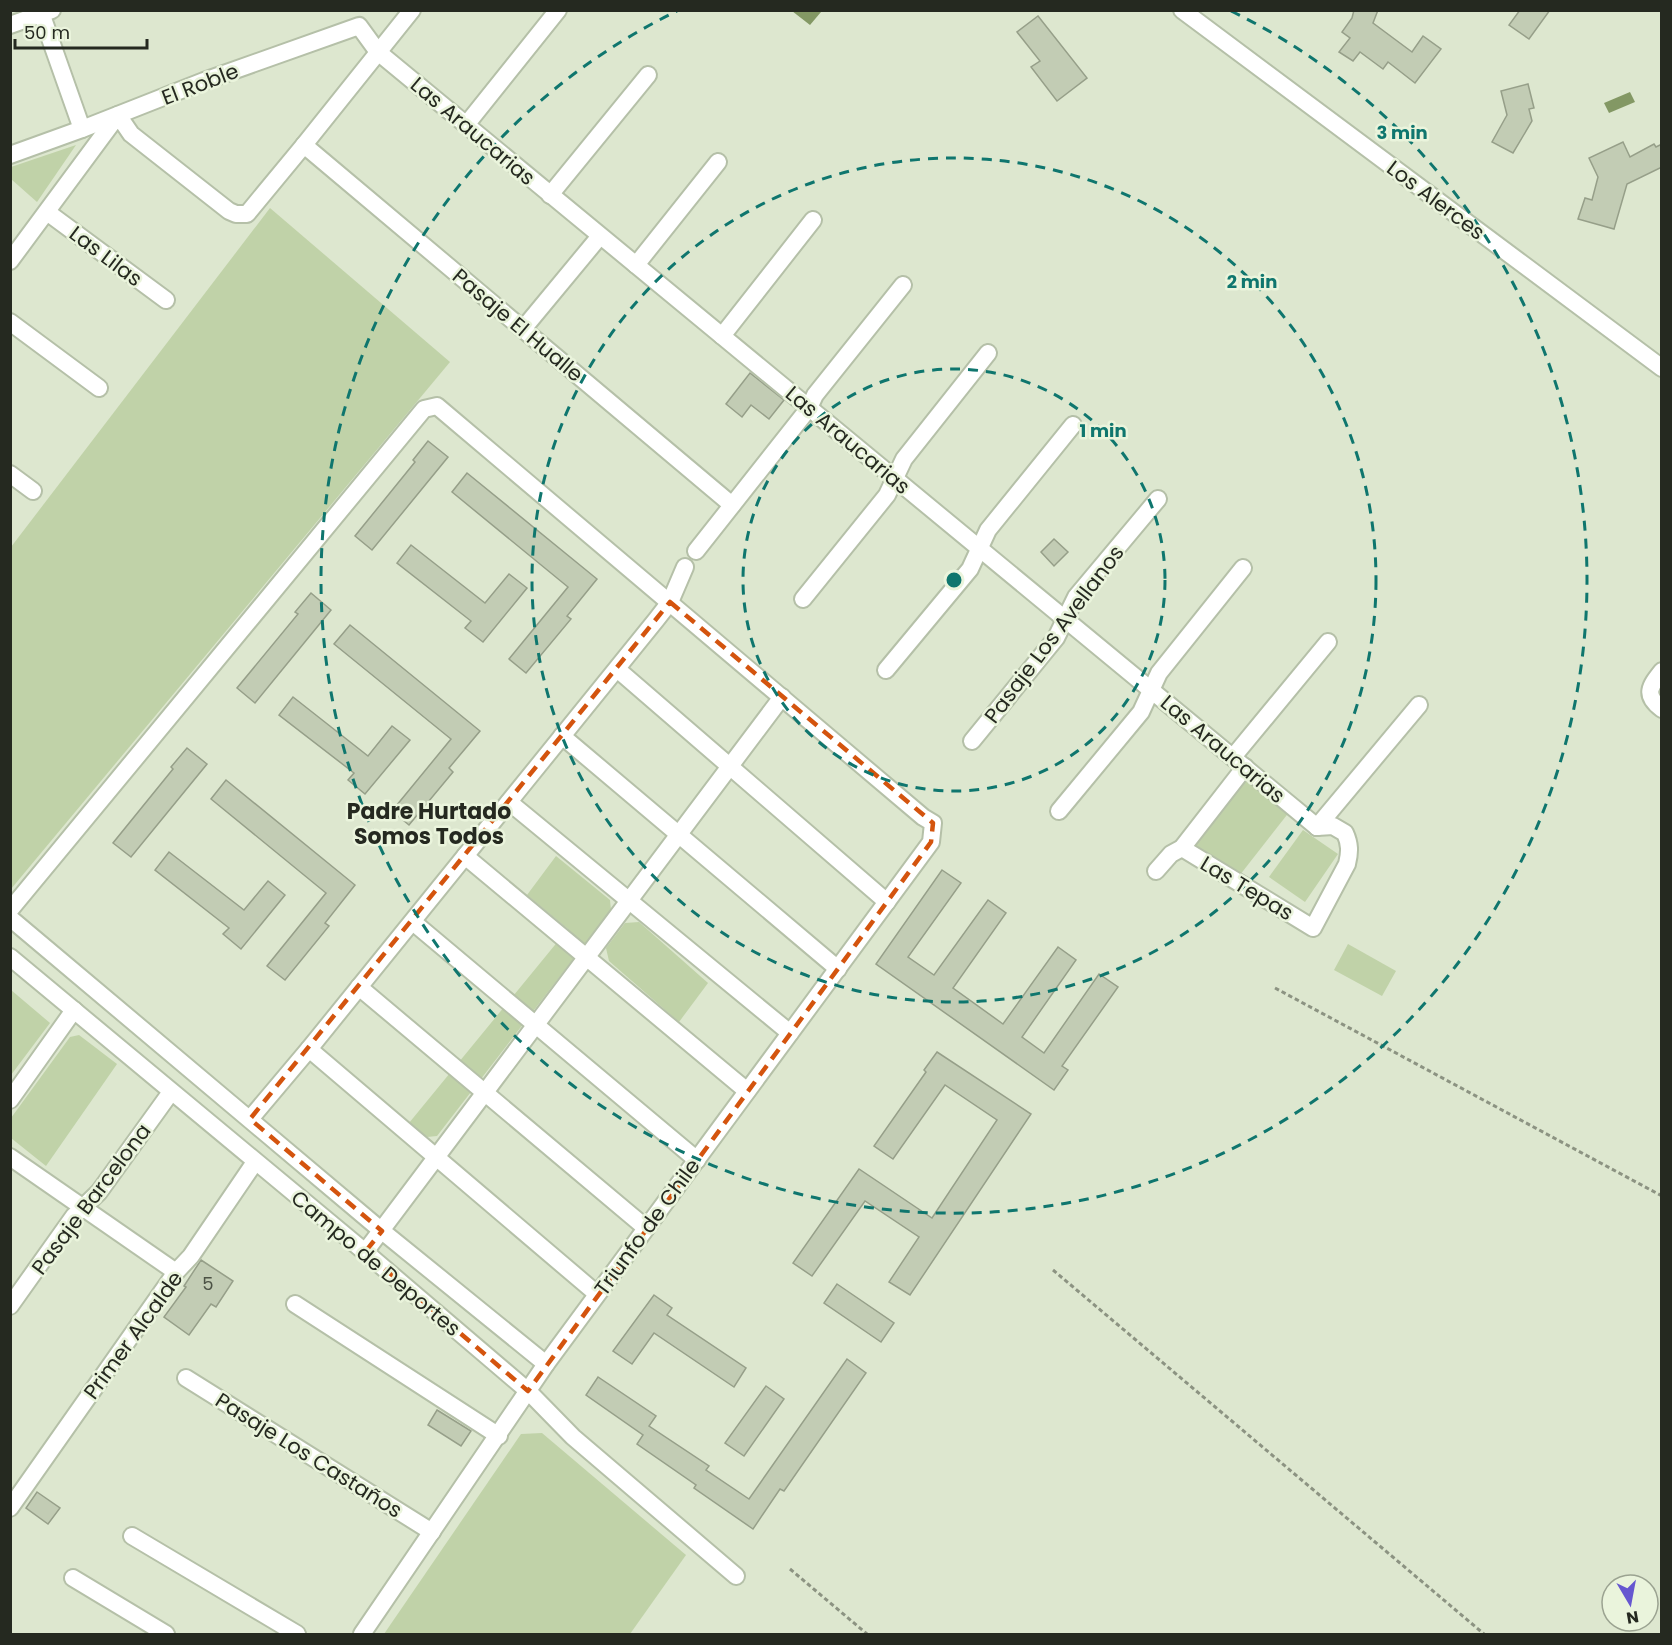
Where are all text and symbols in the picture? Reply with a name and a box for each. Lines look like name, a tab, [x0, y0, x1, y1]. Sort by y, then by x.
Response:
scale bar	[15, 12, 147, 50]
text: 50 m	[24, 20, 70, 45]
street label: El Roble	[157, 56, 243, 112]
street label: Las Araucarias	[404, 70, 542, 192]
text: 3 min	[1376, 120, 1428, 145]
street label: Los Alerces	[1381, 154, 1491, 246]
street label: Las Lilas	[64, 219, 148, 293]
street label: Pasaje El Hualle	[446, 262, 590, 388]
text: 2 min	[1227, 269, 1277, 294]
street label: Las Araucarias	[779, 379, 917, 501]
text: 1 min	[1079, 418, 1127, 443]
street label: Pasaje Los Avellanos	[977, 539, 1131, 729]
centre of rings	[944, 570, 964, 590]
street label: Las Araucarias	[1154, 688, 1292, 810]
district label: Padre Hurtado Somos Todos	[347, 796, 511, 852]
street label: Las Tepas	[1195, 849, 1299, 927]
street label: Pasaje Barcelona	[25, 1117, 157, 1281]
street label: Triunfo de Chile	[587, 1153, 707, 1301]
street label: Campo de Deportes	[285, 1183, 467, 1343]
street label: Primer Alcalde	[77, 1265, 189, 1405]
house number: 5	[202, 1271, 214, 1296]
street label: Pasaje Los Castaños	[210, 1386, 408, 1524]
north arrow	[1600, 1573, 1660, 1633]
text: N	[1625, 1605, 1640, 1630]

